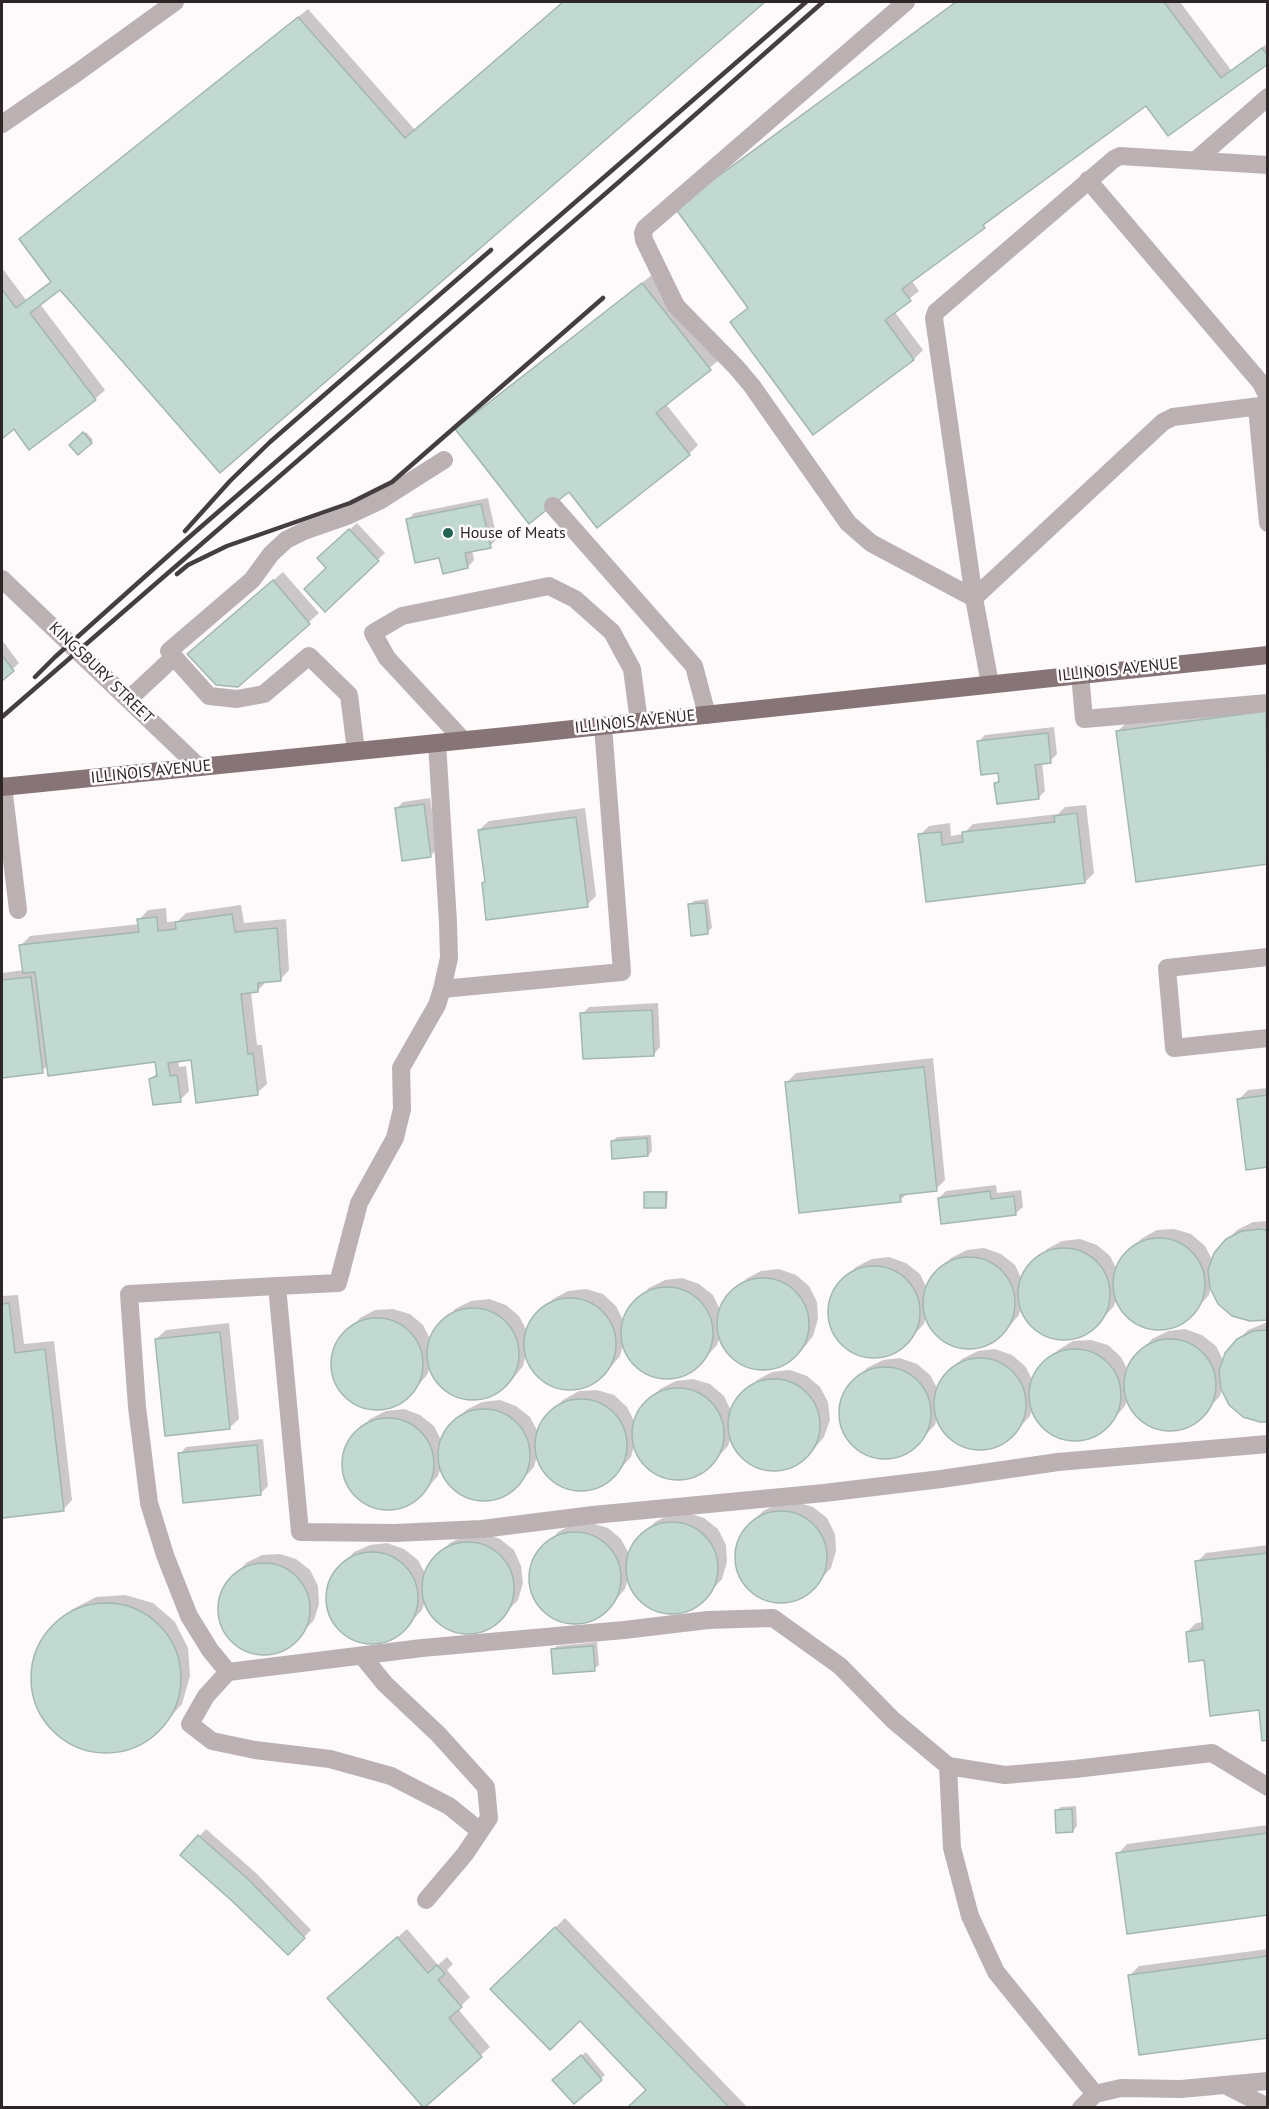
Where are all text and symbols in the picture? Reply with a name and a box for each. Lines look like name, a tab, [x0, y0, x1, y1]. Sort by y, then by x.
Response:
place label: House of Meats	[460, 523, 566, 543]
marker: House of Meats	[441, 526, 455, 540]
street label: KINGSBURY STREET	[45, 618, 157, 728]
street label: ILLINOIS AVENUE	[1057, 654, 1179, 686]
street label: ILLINOIS AVENUE	[574, 706, 696, 738]
street label: ILLINOIS AVENUE	[90, 756, 212, 788]

